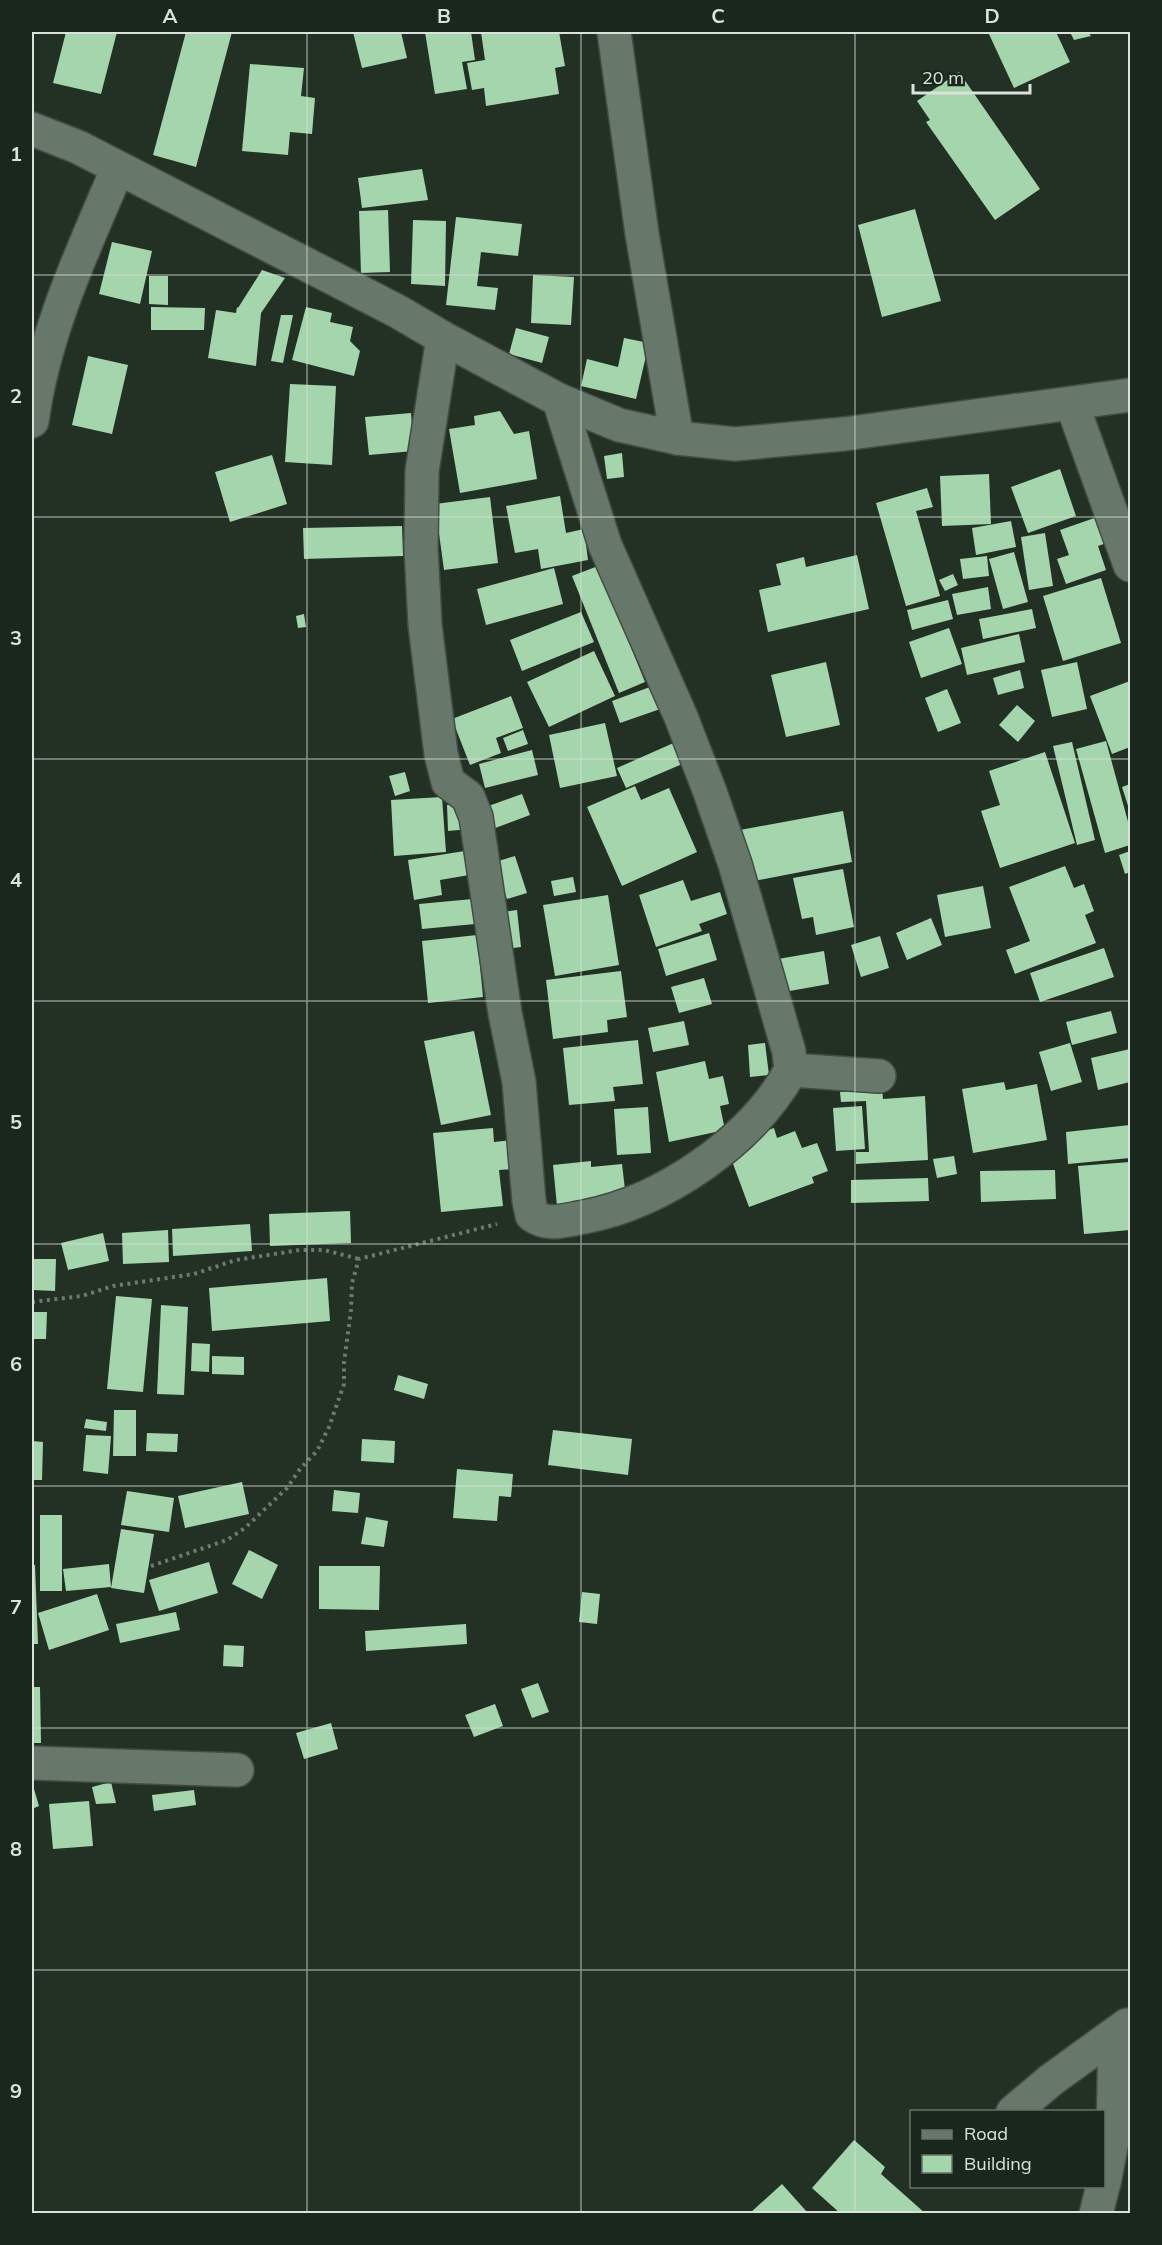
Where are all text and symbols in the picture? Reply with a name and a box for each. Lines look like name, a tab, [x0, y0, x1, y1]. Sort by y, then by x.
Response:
text: A	[163, 3, 178, 28]
text: B	[437, 3, 451, 28]
text: C	[711, 3, 725, 28]
text: D	[984, 3, 1000, 28]
scale bar	[913, 57, 1030, 95]
text: 20 m	[922, 66, 964, 89]
text: 1	[10, 141, 22, 166]
text: 2	[10, 383, 22, 408]
text: 3	[10, 625, 22, 650]
text: 4	[10, 867, 22, 892]
text: 5	[10, 1109, 22, 1134]
text: 6	[10, 1351, 22, 1376]
text: 7	[10, 1594, 22, 1619]
text: 8	[10, 1836, 22, 1861]
text: 9	[10, 2078, 22, 2103]
legend	[910, 2110, 1105, 2188]
text: Road	[964, 2122, 1008, 2145]
text: Building	[964, 2152, 1032, 2175]

